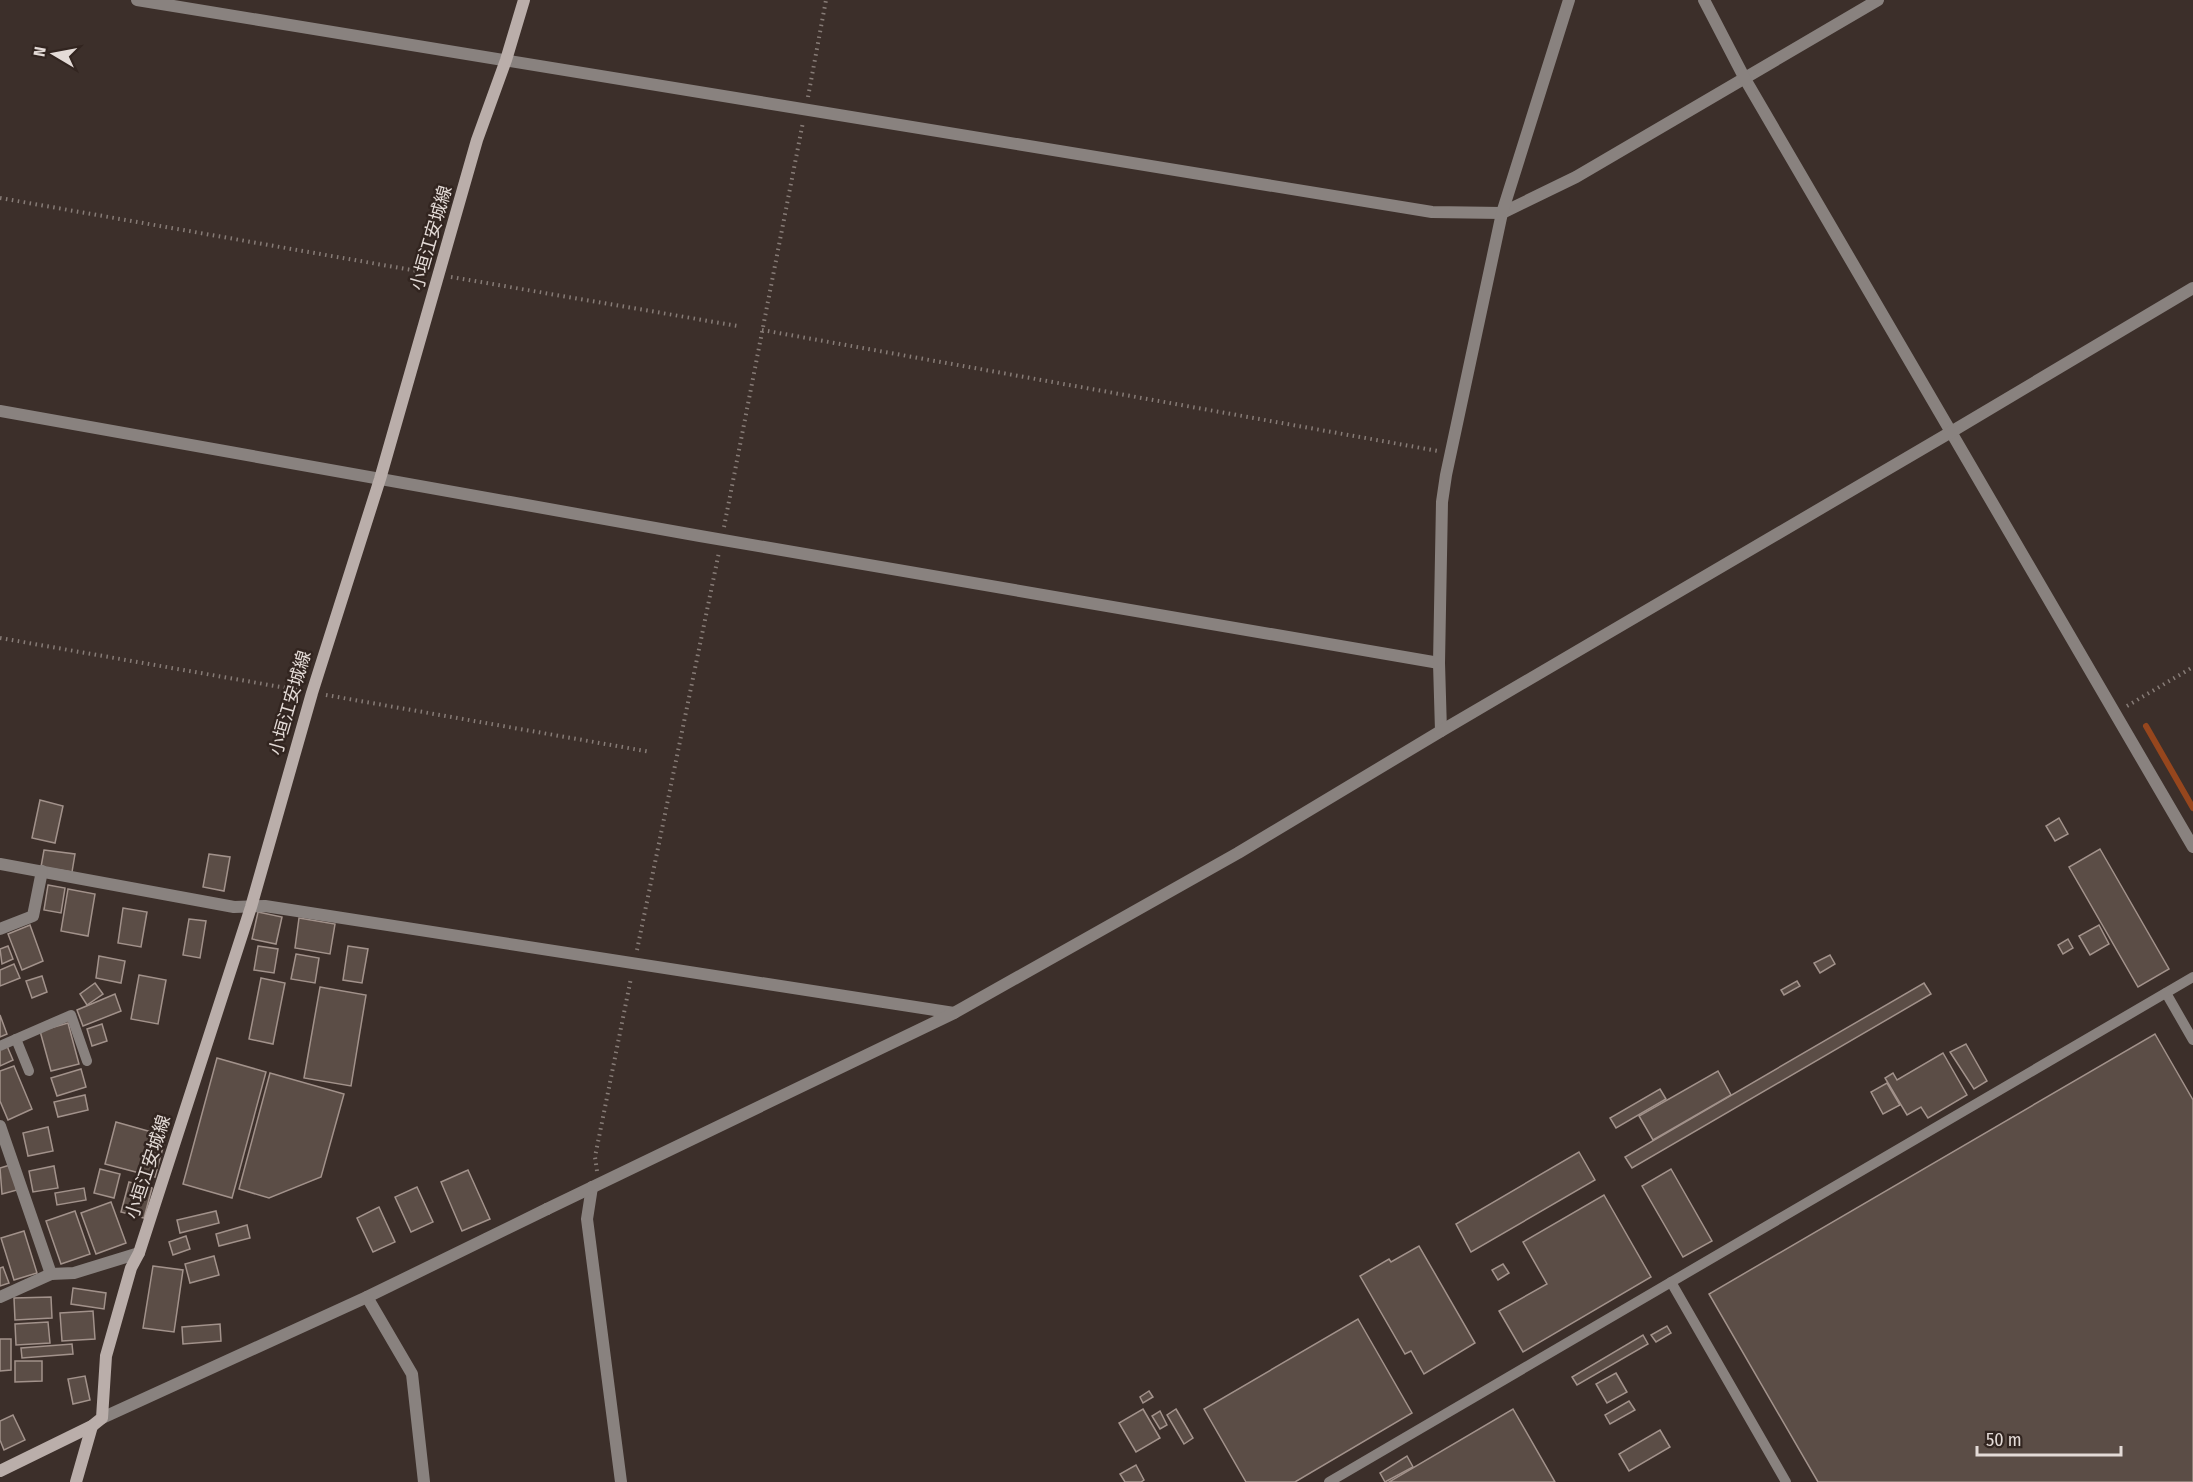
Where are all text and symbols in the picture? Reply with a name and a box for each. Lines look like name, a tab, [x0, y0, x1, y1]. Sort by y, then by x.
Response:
north arrow	[24, 24, 84, 84]
text: N	[30, 45, 50, 58]
street label: 小垣江安城線	[406, 183, 456, 293]
street label: 小垣江安城線	[265, 648, 315, 758]
street label: 小垣江安城線	[121, 1112, 175, 1222]
scale bar	[1977, 1419, 2121, 1457]
text: 50 m	[1986, 1429, 2022, 1451]

